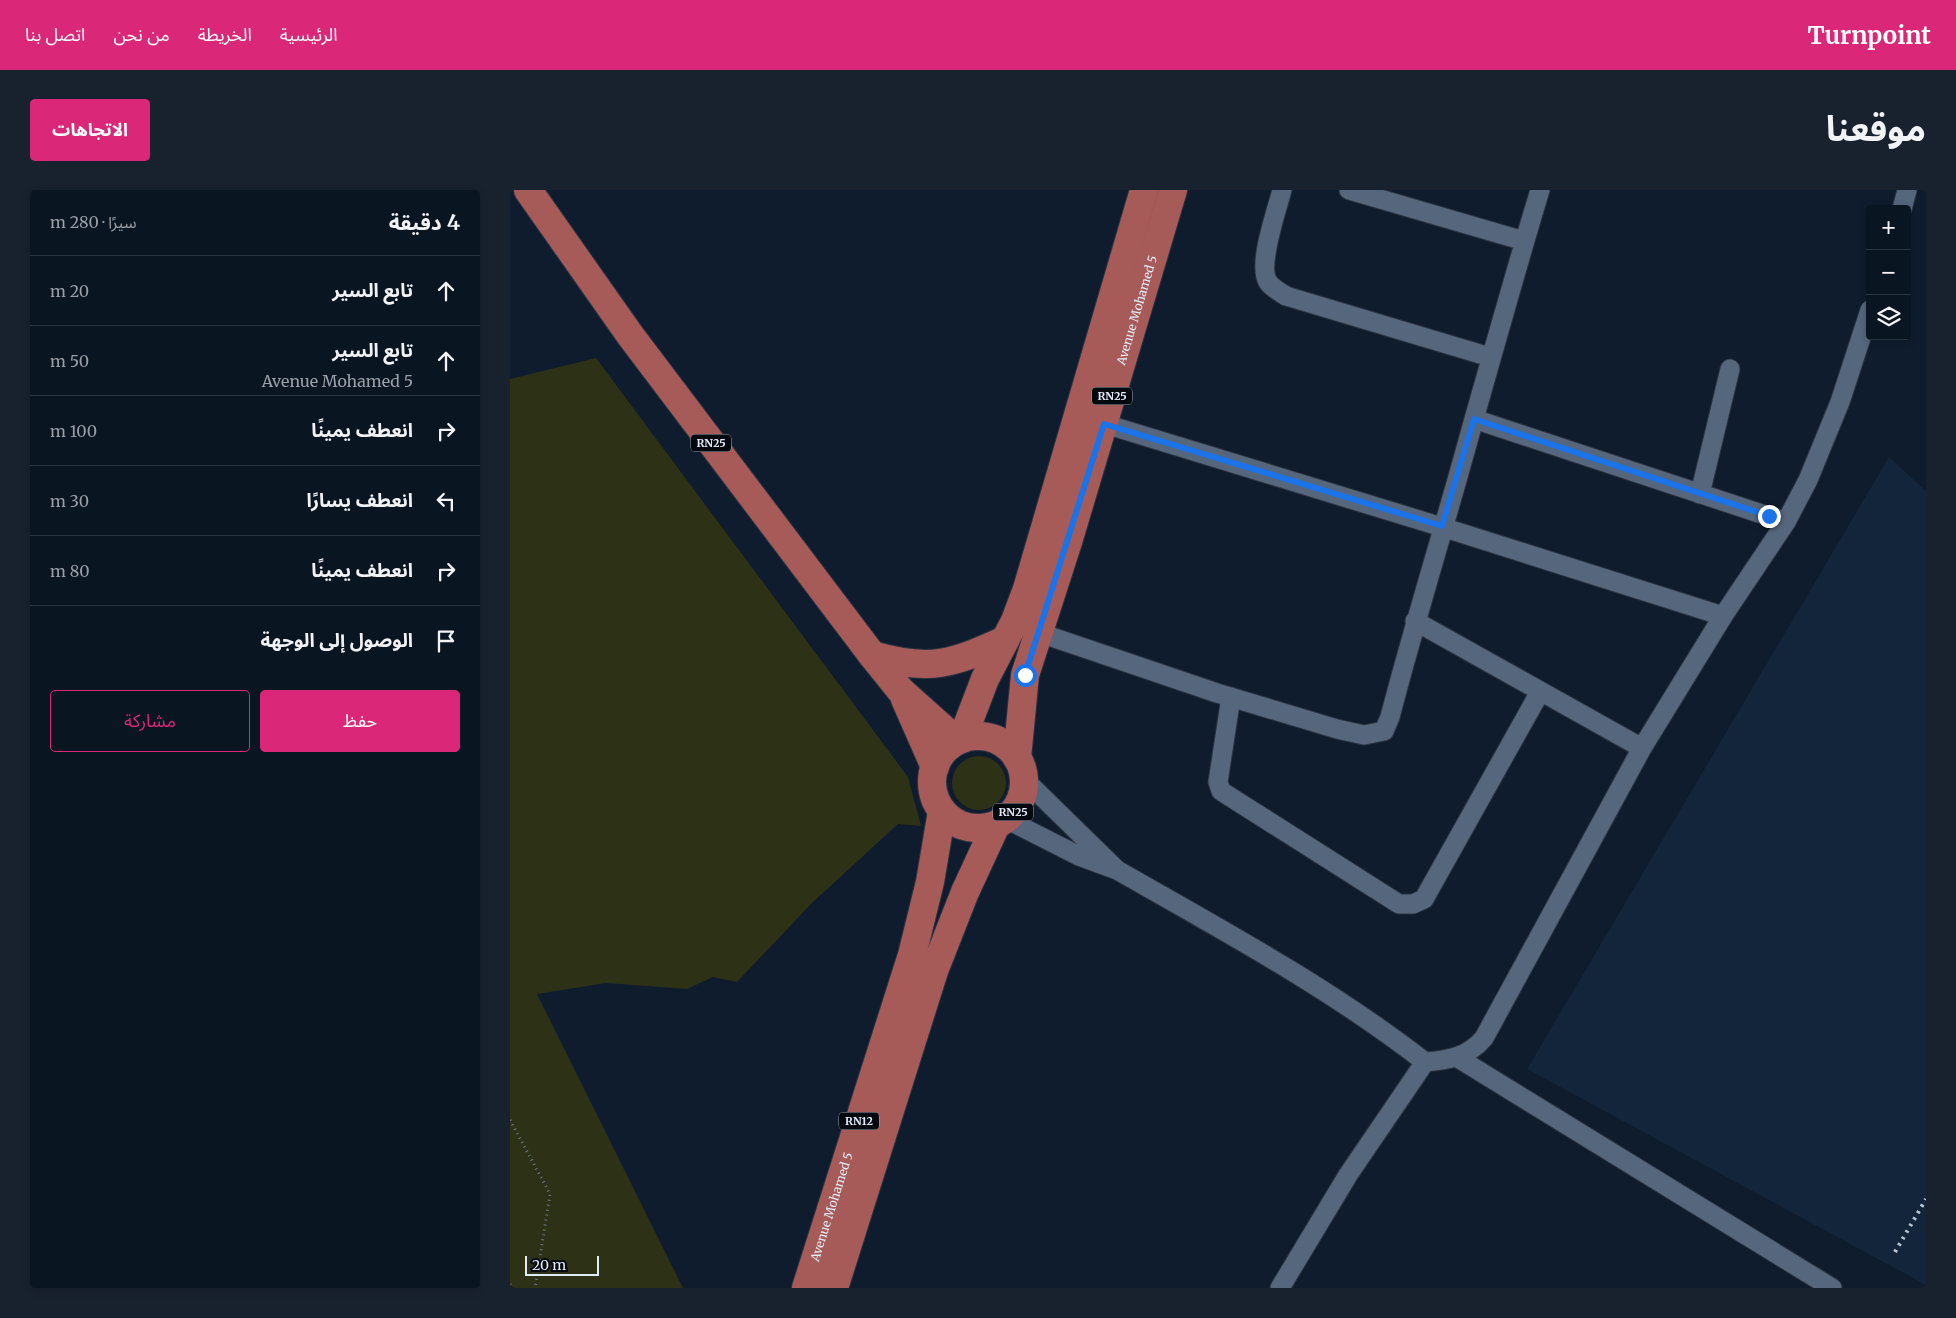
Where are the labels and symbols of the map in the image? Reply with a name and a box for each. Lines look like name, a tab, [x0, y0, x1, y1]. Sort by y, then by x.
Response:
street label: Avenue Mohamed 5	[1113, 254, 1160, 368]
road number: RN25	[1092, 388, 1132, 405]
road number: RN25	[691, 434, 731, 452]
route end	[1758, 505, 1781, 528]
route start	[1014, 664, 1037, 687]
road number: RN25	[993, 804, 1033, 820]
road number: RN12	[839, 1112, 879, 1129]
street label: Avenue Mohamed 5	[807, 1151, 856, 1264]
scale bar	[525, 1253, 599, 1276]

